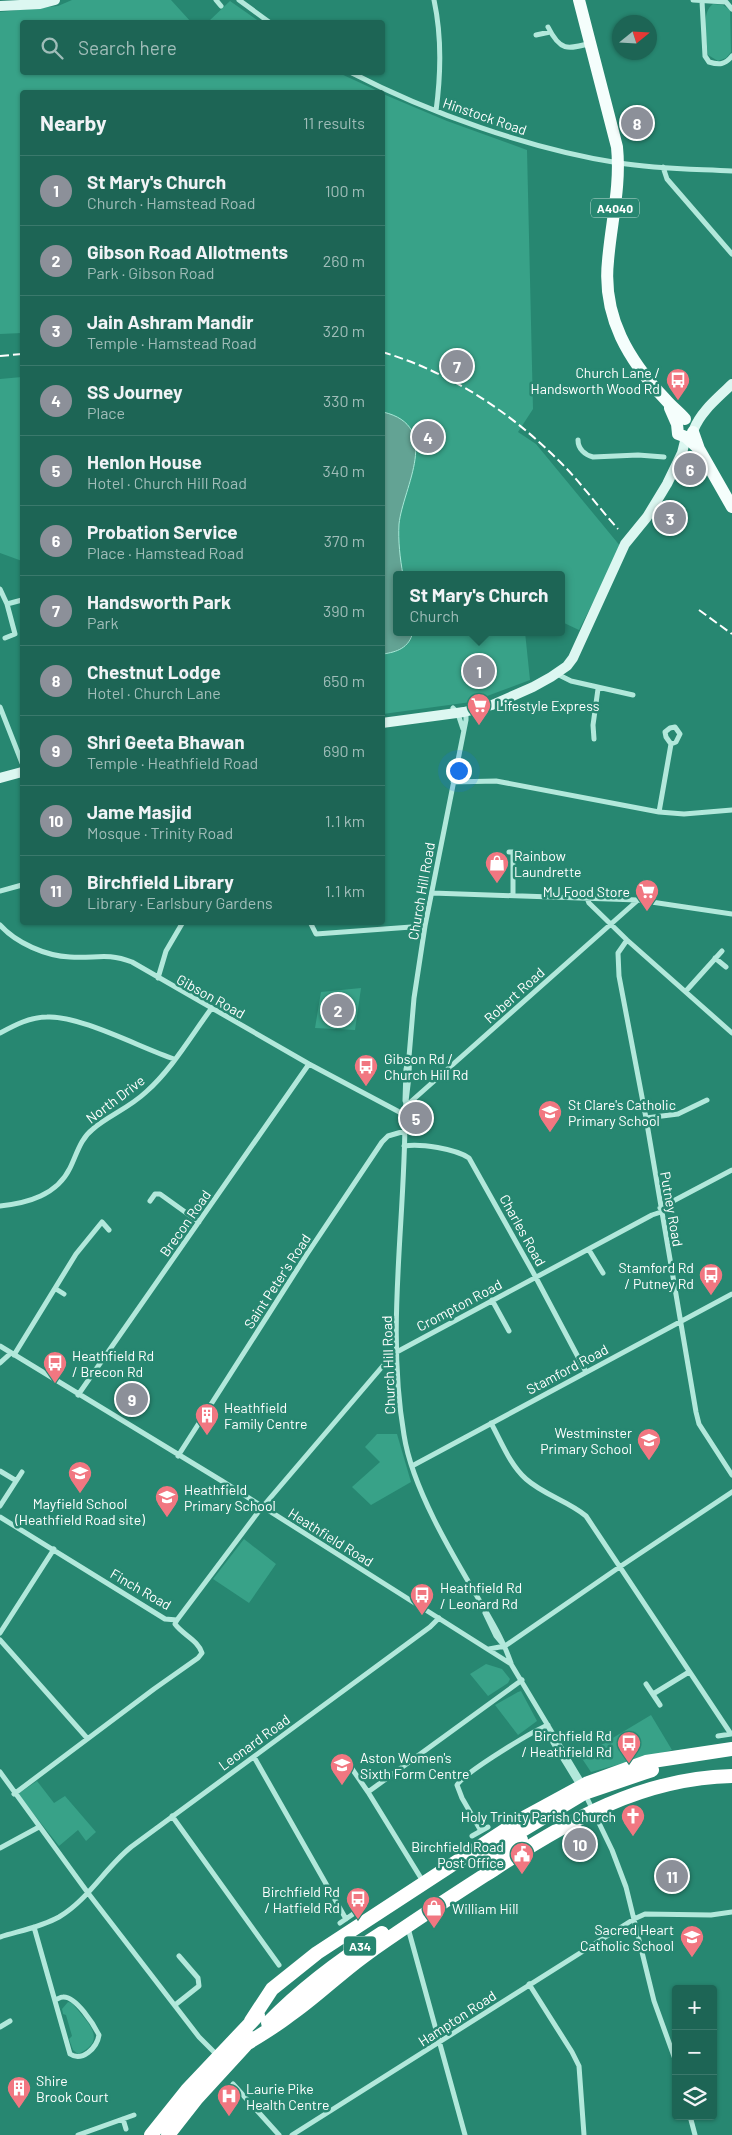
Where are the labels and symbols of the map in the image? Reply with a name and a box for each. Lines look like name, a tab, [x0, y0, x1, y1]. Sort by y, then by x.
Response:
north arrow	[612, 15, 657, 60]
street label: Hinstock Road	[441, 94, 529, 138]
pin: 8	[621, 104, 653, 142]
road number: A4040	[591, 198, 639, 218]
pin: 7	[441, 347, 473, 385]
place label: Church Lane / Handsworth Wood Rd	[531, 364, 660, 397]
bus stop icon: Church Lane / Handsworth Wood Rd	[665, 367, 691, 401]
pin: 4	[412, 418, 444, 456]
pin: 6	[674, 450, 706, 488]
pin: 3	[654, 499, 686, 537]
pin: 1	[463, 652, 495, 690]
supermarket icon: Lifestyle Express	[466, 692, 492, 726]
place label: Lifestyle Express	[496, 697, 600, 714]
your location	[446, 758, 472, 784]
street label: Church Hill Road	[404, 841, 438, 941]
place label: Rainbow Laundrette	[514, 847, 582, 880]
shop icon: Rainbow Laundrette	[484, 850, 510, 884]
supermarket icon: MJ Food Store	[634, 878, 660, 912]
place label: MJ Food Store	[543, 883, 630, 900]
street label: Robert Road	[480, 963, 548, 1027]
street label: Gibson Road	[174, 970, 248, 1022]
pin: 2	[322, 991, 354, 1029]
place label: Gibson Rd / Church Hill Rd	[384, 1050, 468, 1083]
bus stop icon: Gibson Rd / Church Hill Rd	[353, 1053, 379, 1087]
street label: North Drive	[82, 1071, 148, 1127]
place label: St Clare's Catholic Primary School	[568, 1096, 676, 1129]
pin: 5	[400, 1099, 432, 1137]
school or university icon: St Clare's Catholic Primary School	[537, 1099, 563, 1133]
street label: Putney Road	[657, 1170, 687, 1248]
street label: Brecon Road	[156, 1186, 214, 1260]
street label: Charles Road	[496, 1191, 550, 1269]
street label: Saint Peter's Road	[240, 1230, 314, 1332]
place label: Stamford Rd / Putney Rd	[618, 1259, 694, 1292]
bus stop icon: Stamford Rd / Putney Rd	[698, 1262, 724, 1296]
street label: Crompton Road	[413, 1275, 505, 1335]
street label: Church Hill Road	[378, 1315, 398, 1415]
street label: Stamford Road	[523, 1340, 611, 1398]
place label: Heathfield Rd / Brecon Rd	[72, 1347, 154, 1380]
bus stop icon: Heathfield Rd / Brecon Rd	[42, 1350, 68, 1384]
pin: 9	[116, 1380, 148, 1418]
place label: Heathfield Family Centre	[224, 1399, 307, 1432]
building icon: Heathfield Family Centre	[194, 1402, 220, 1436]
place label: Westminster Primary School	[540, 1424, 632, 1457]
school or university icon: Westminster Primary School	[636, 1427, 662, 1461]
school or university icon: Mayfield School (Heathfield Road site)	[67, 1460, 93, 1494]
place label: Heathfield Primary School	[184, 1481, 276, 1514]
school or university icon: Heathfield Primary School	[154, 1484, 180, 1518]
place label: Mayfield School (Heathfield Road site)	[14, 1495, 145, 1528]
street label: Heathfield Road	[285, 1504, 377, 1570]
street label: Finch Road	[107, 1565, 175, 1613]
place label: Heathfield Rd / Leonard Rd	[440, 1579, 522, 1612]
bus stop icon: Heathfield Rd / Leonard Rd	[409, 1582, 435, 1616]
street label: Leonard Road	[215, 1710, 293, 1774]
place label: Birchfield Rd / Heathfield Rd	[521, 1727, 612, 1760]
bus stop icon: Birchfield Rd / Heathfield Rd	[616, 1730, 642, 1764]
place label: Aston Women's Sixth Form Centre	[360, 1749, 469, 1782]
school or university icon: Aston Women's Sixth Form Centre	[329, 1752, 355, 1786]
church icon: Holy Trinity Parish Church	[620, 1803, 646, 1837]
place label: Holy Trinity Parish Church	[461, 1808, 616, 1825]
pin: 10	[564, 1825, 596, 1863]
place label: Birchfield Road Post Office	[411, 1838, 504, 1871]
public building icon: Birchfield Road Post Office	[509, 1841, 535, 1875]
pin: 11	[656, 1857, 688, 1895]
place label: Birchfield Rd / Hatfield Rd	[262, 1883, 340, 1916]
bus stop icon: Birchfield Rd / Hatfield Rd	[345, 1886, 371, 1920]
shop icon: William Hill	[421, 1895, 447, 1929]
place label: William Hill	[452, 1900, 519, 1917]
place label: Sacred Heart Catholic School	[580, 1921, 674, 1954]
school or university icon: Sacred Heart Catholic School	[679, 1924, 705, 1958]
road number: A34	[344, 1936, 376, 1955]
street label: Hampton Road	[415, 1987, 499, 2049]
place label: Shire Brook Court	[36, 2072, 109, 2105]
building icon: Shire Brook Court	[6, 2075, 32, 2109]
place label: Laurie Pike Health Centre	[246, 2080, 329, 2113]
hospital icon: Laurie Pike Health Centre	[216, 2083, 242, 2117]

